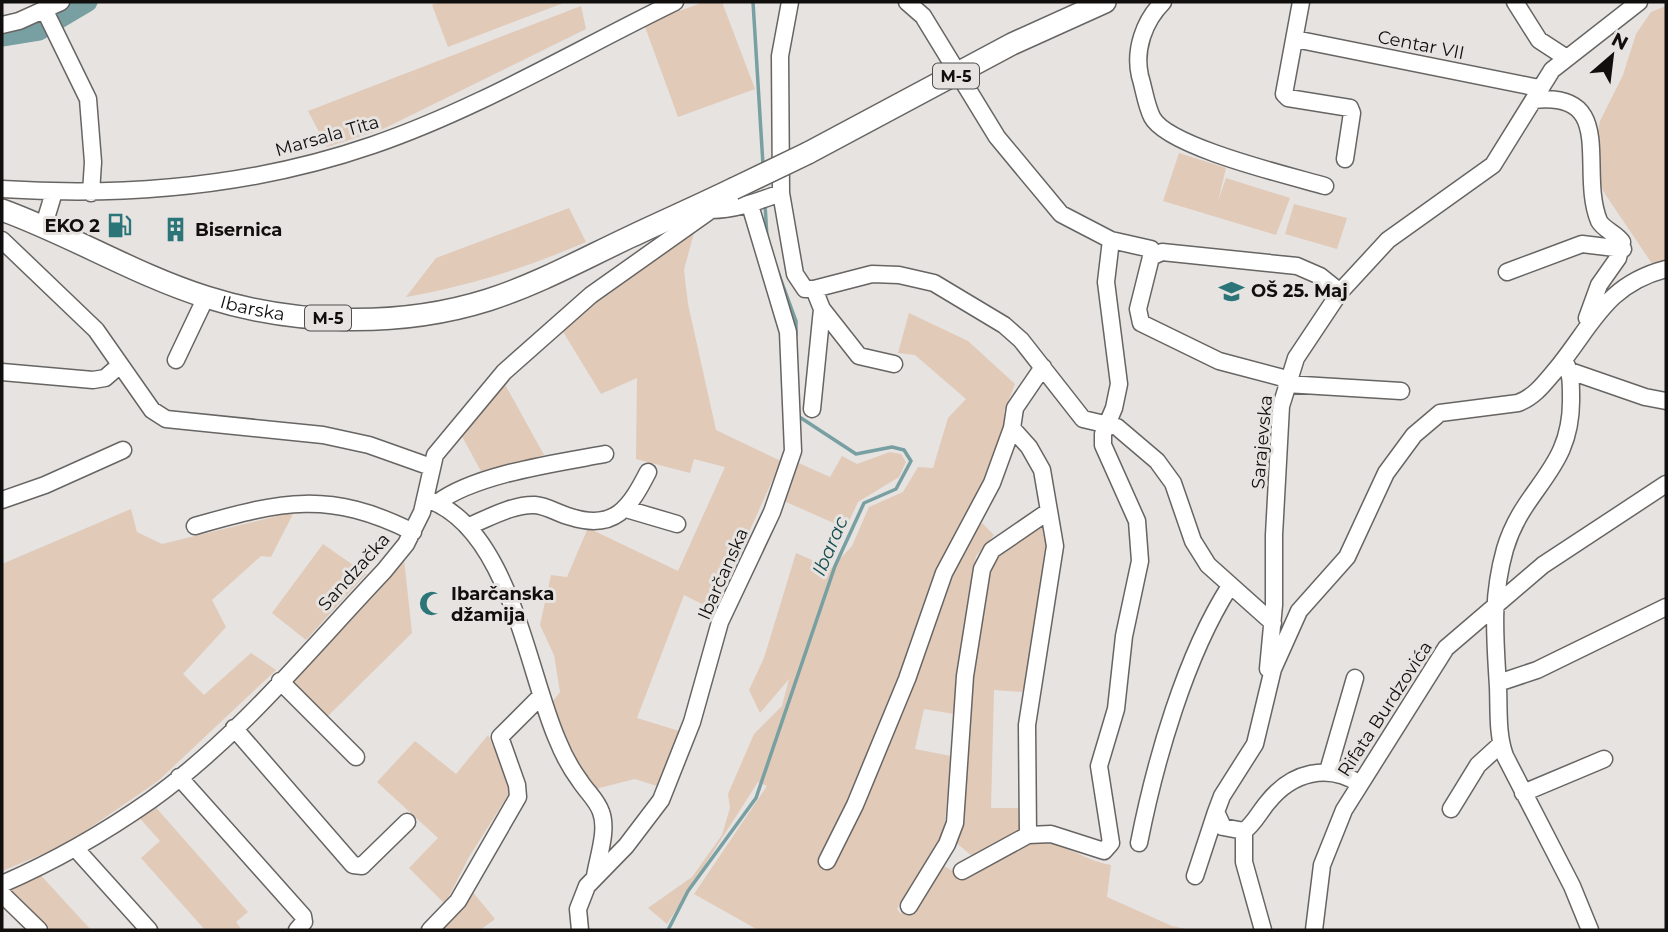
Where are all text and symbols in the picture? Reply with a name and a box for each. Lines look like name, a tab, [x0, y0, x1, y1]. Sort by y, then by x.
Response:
north arrow	[1577, 21, 1647, 91]
street label: Centar VII	[1376, 26, 1466, 64]
text: N	[1608, 28, 1632, 55]
road number: M-5	[933, 64, 979, 88]
street label: Marsala Tita	[272, 111, 382, 161]
fuel station icon: EKO 2	[106, 212, 134, 240]
place label: EKO 2	[44, 215, 100, 237]
building icon: Bisernica	[161, 216, 189, 244]
place label: Bisernica	[195, 219, 282, 241]
school or university icon: OŠ 25. Maj	[1217, 277, 1245, 305]
place label: OŠ 25. Maj	[1251, 280, 1348, 302]
street label: Ibarska	[218, 291, 286, 326]
road number: M-5	[305, 306, 351, 330]
street label: Sarajevska	[1247, 394, 1277, 490]
water label: Ibarac	[807, 512, 853, 579]
street label: Ibarčanska	[693, 525, 753, 623]
street label: Sandzačka	[313, 529, 395, 615]
place label: Ibarčanska džamija	[451, 583, 554, 626]
mosque icon: Ibarčanska džamija	[417, 590, 445, 618]
street label: Rifata Burdzovića	[1333, 637, 1437, 781]

